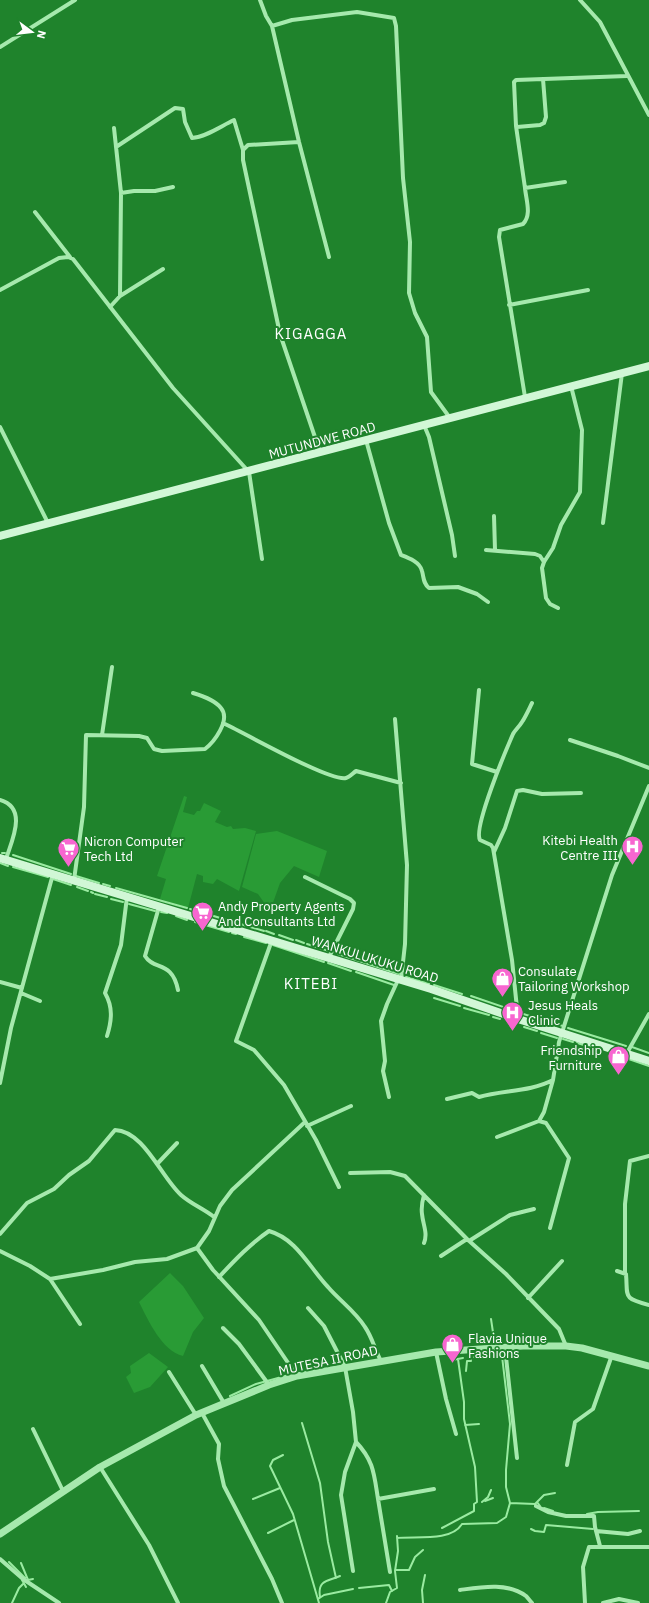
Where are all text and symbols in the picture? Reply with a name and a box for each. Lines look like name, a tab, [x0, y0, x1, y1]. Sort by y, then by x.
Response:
north arrow	[12, 12, 52, 52]
text: N	[34, 29, 49, 40]
district label: KIGAGGA	[275, 324, 347, 343]
street label: MUTUNDWE ROAD	[267, 418, 377, 463]
place label: Kitebi Health Centre III	[542, 832, 618, 864]
place label: Nicron Computer Tech Ltd	[84, 833, 184, 865]
hospital icon: Kitebi Health Centre III	[620, 834, 646, 867]
supermarket icon: Nicron Computer Tech Ltd	[55, 835, 81, 868]
place label: Andy Property Agents And Consultants Ltd	[218, 898, 345, 930]
supermarket icon: Andy Property Agents And Consultants Ltd	[190, 900, 216, 933]
street label: WANKULUKUKU ROAD	[309, 932, 441, 987]
place label: Consulate Tailoring Workshop	[518, 963, 630, 995]
shop icon: Consulate Tailoring Workshop	[489, 965, 515, 998]
district label: KITEBI	[284, 974, 338, 993]
place label: Jesus Heals Clinic	[528, 997, 598, 1029]
hospital icon: Jesus Heals Clinic	[500, 999, 526, 1032]
place label: Friendship Furniture	[540, 1042, 602, 1074]
shop icon: Friendship Furniture	[605, 1044, 631, 1077]
place label: Flavia Unique Fashions	[468, 1330, 547, 1362]
shop icon: Flavia Unique Fashions	[440, 1332, 466, 1365]
street label: MUTESA II ROAD	[277, 1342, 379, 1379]

